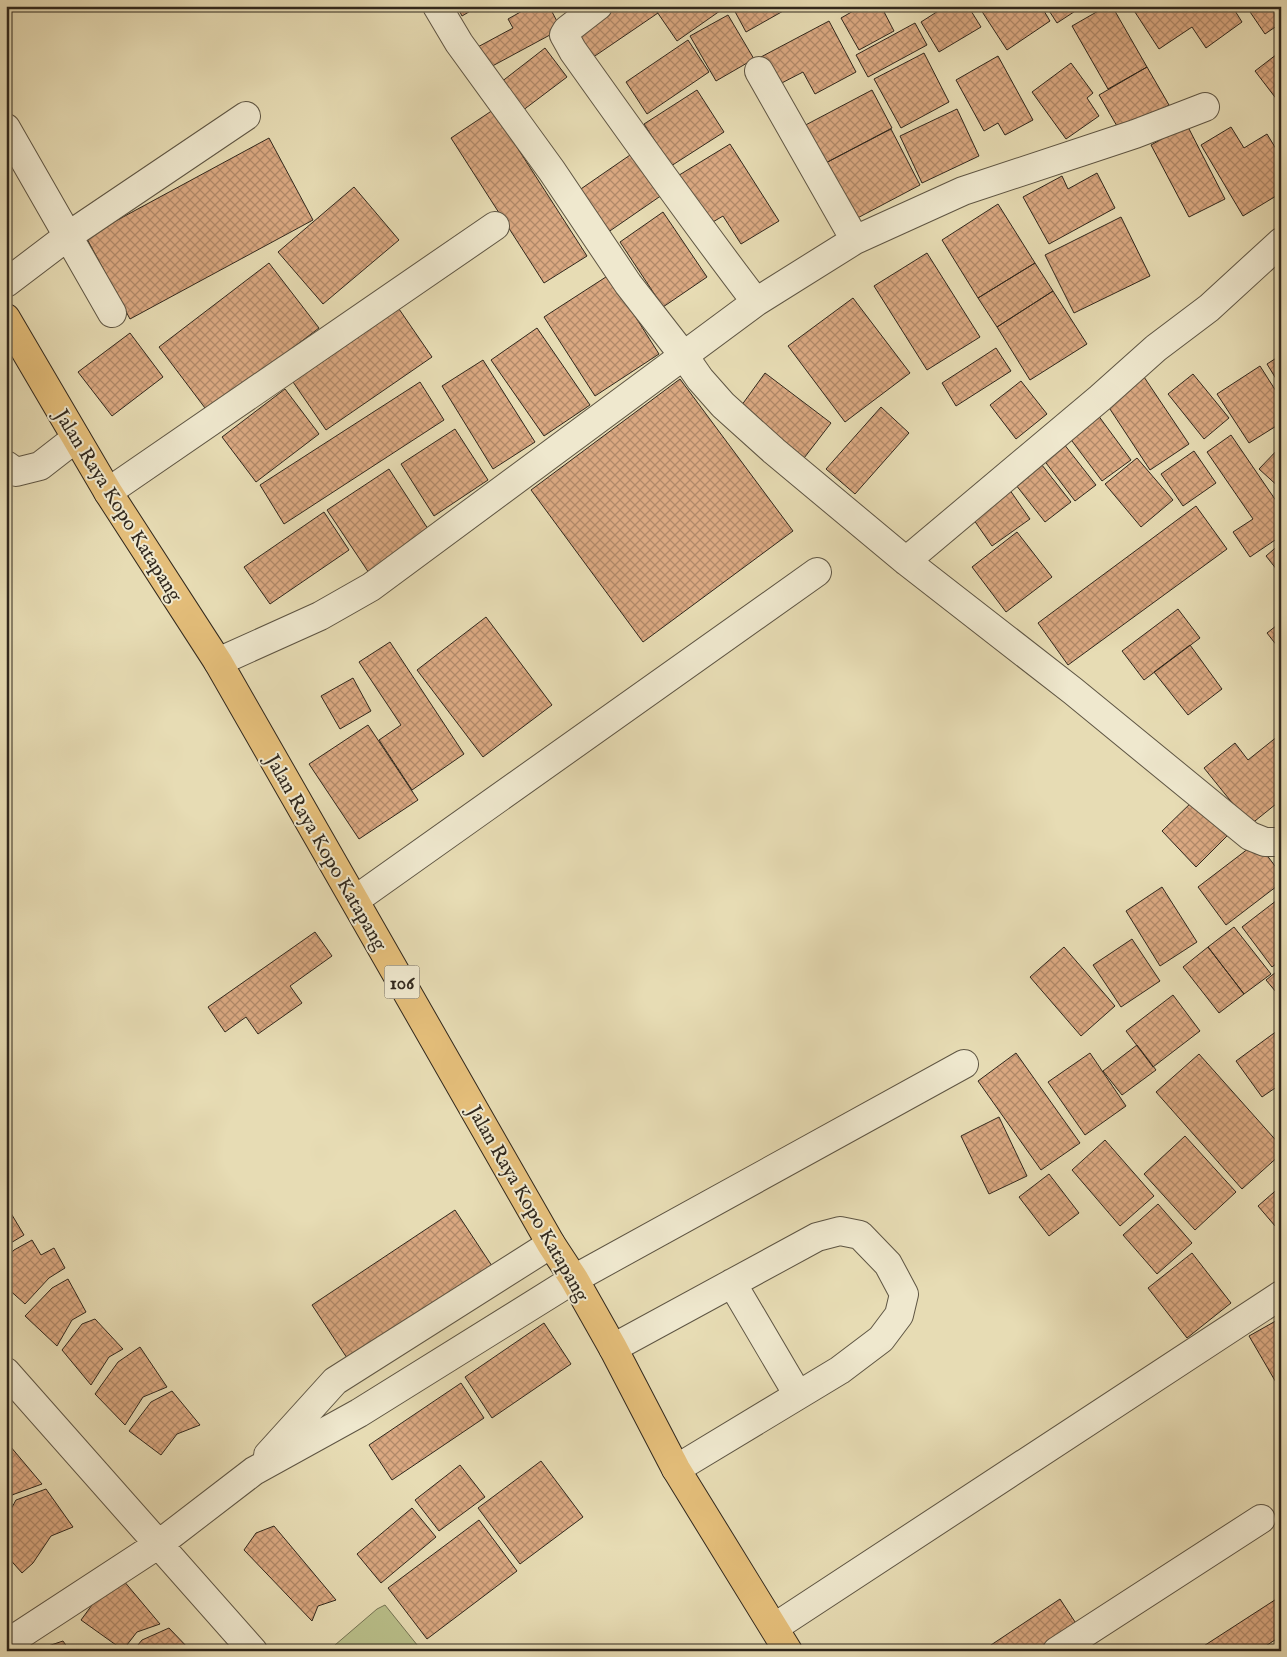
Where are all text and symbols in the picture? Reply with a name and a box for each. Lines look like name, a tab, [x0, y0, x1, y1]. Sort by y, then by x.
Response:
street label: Jalan Raya Kopo Katapang	[47, 403, 188, 608]
street label: Jalan Raya Kopo Katapang	[258, 748, 393, 956]
road number: 106	[384, 966, 420, 999]
street label: Jalan Raya Kopo Katapang	[460, 1099, 595, 1307]

